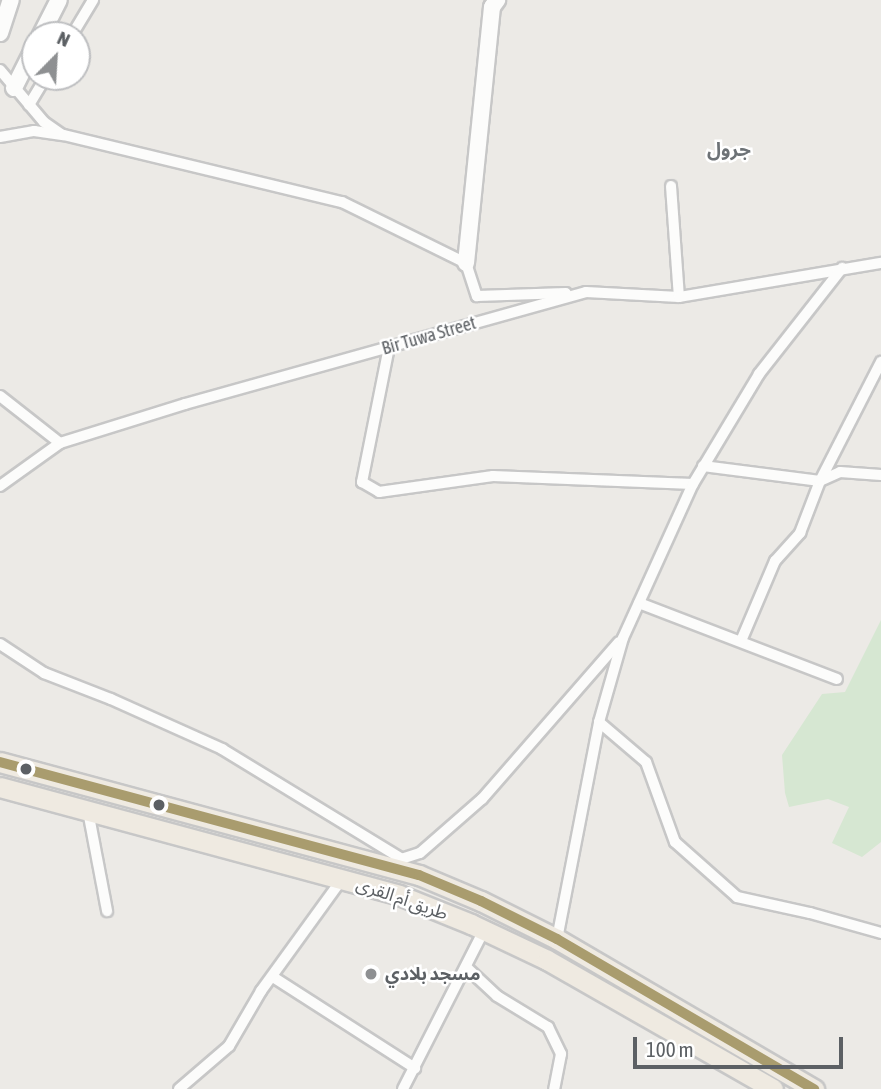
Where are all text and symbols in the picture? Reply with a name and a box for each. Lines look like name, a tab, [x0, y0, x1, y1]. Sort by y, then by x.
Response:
north arrow	[21, 21, 91, 91]
text: N	[54, 26, 73, 51]
district label: جرول	[707, 139, 751, 161]
street label: Bir Tuwa Street	[379, 312, 479, 360]
unlabelled marker	[19, 762, 33, 776]
unlabelled marker	[152, 798, 166, 812]
street label: طريق أم القرى	[353, 873, 451, 925]
place label: مسجد بلادي	[385, 963, 480, 985]
marker: مسجد بلادي	[363, 966, 379, 982]
scale bar	[636, 1023, 846, 1066]
text: 100 m	[646, 1037, 694, 1061]

